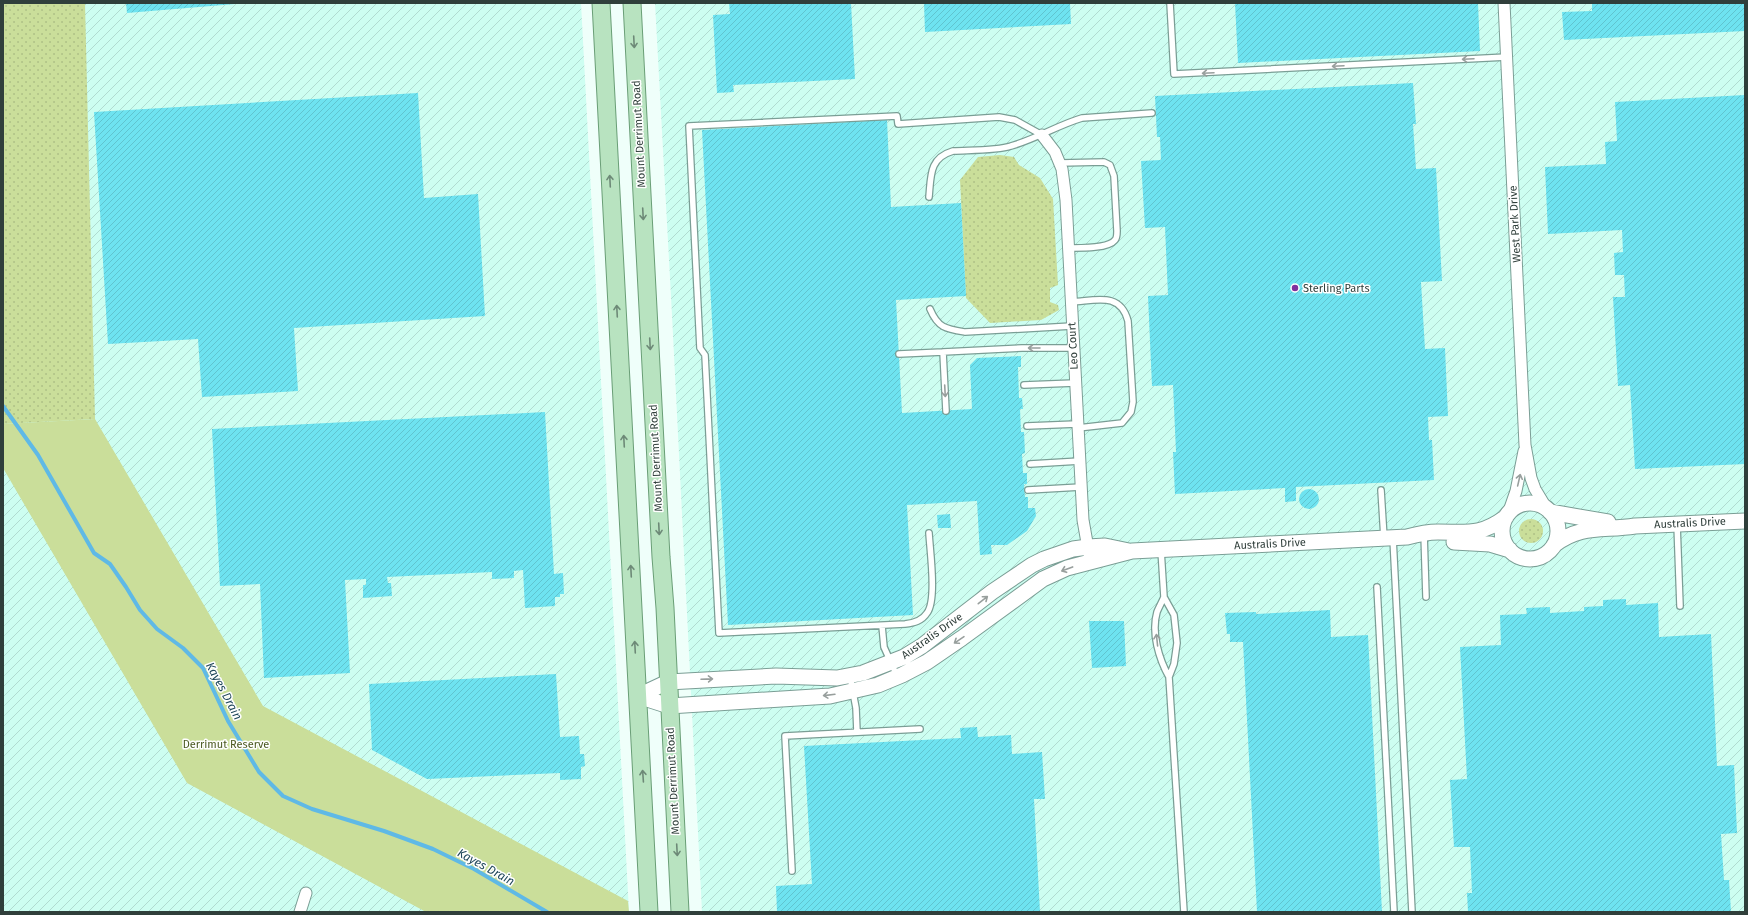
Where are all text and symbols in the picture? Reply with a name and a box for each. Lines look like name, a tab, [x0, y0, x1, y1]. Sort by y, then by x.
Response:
one-way arrow	[630, 35, 637, 48]
one-way arrow	[1462, 55, 1475, 63]
one-way arrow	[1332, 62, 1345, 69]
one-way arrow	[1202, 69, 1215, 76]
street label: Mount Derrimut Road	[630, 80, 648, 188]
one-way arrow	[607, 175, 614, 188]
street label: West Park Drive	[1506, 185, 1524, 263]
one-way arrow	[639, 207, 646, 220]
place label: Sterling Parts	[1303, 282, 1370, 295]
marker: Sterling Parts	[1290, 283, 1300, 293]
one-way arrow	[613, 305, 621, 318]
street label: Leo Court	[1065, 322, 1081, 370]
one-way arrow	[646, 337, 653, 350]
one-way arrow	[1028, 344, 1041, 352]
one-way arrow	[942, 384, 949, 397]
street label: Mount Derrimut Road	[647, 404, 665, 512]
one-way arrow	[620, 435, 628, 448]
one-way arrow	[1515, 474, 1523, 487]
street label: Australis Drive	[1654, 515, 1726, 531]
one-way arrow	[656, 522, 663, 535]
street label: Australis Drive	[1234, 536, 1306, 552]
one-way arrow	[627, 565, 635, 578]
one-way arrow	[1062, 565, 1074, 573]
one-way arrow	[977, 596, 988, 604]
street label: Australis Drive	[899, 610, 965, 662]
one-way arrow	[1153, 634, 1161, 647]
one-way arrow	[954, 636, 965, 644]
one-way arrow	[631, 641, 639, 654]
water label: Kayes Drain	[203, 660, 245, 722]
one-way arrow	[700, 675, 713, 683]
one-way arrow	[823, 692, 836, 699]
street label: Mount Derrimut Road	[664, 727, 682, 835]
park label: Derrimut Reserve	[183, 738, 269, 751]
one-way arrow	[639, 770, 646, 783]
one-way arrow	[673, 843, 680, 856]
water label: Kayes Drain	[455, 846, 517, 888]

